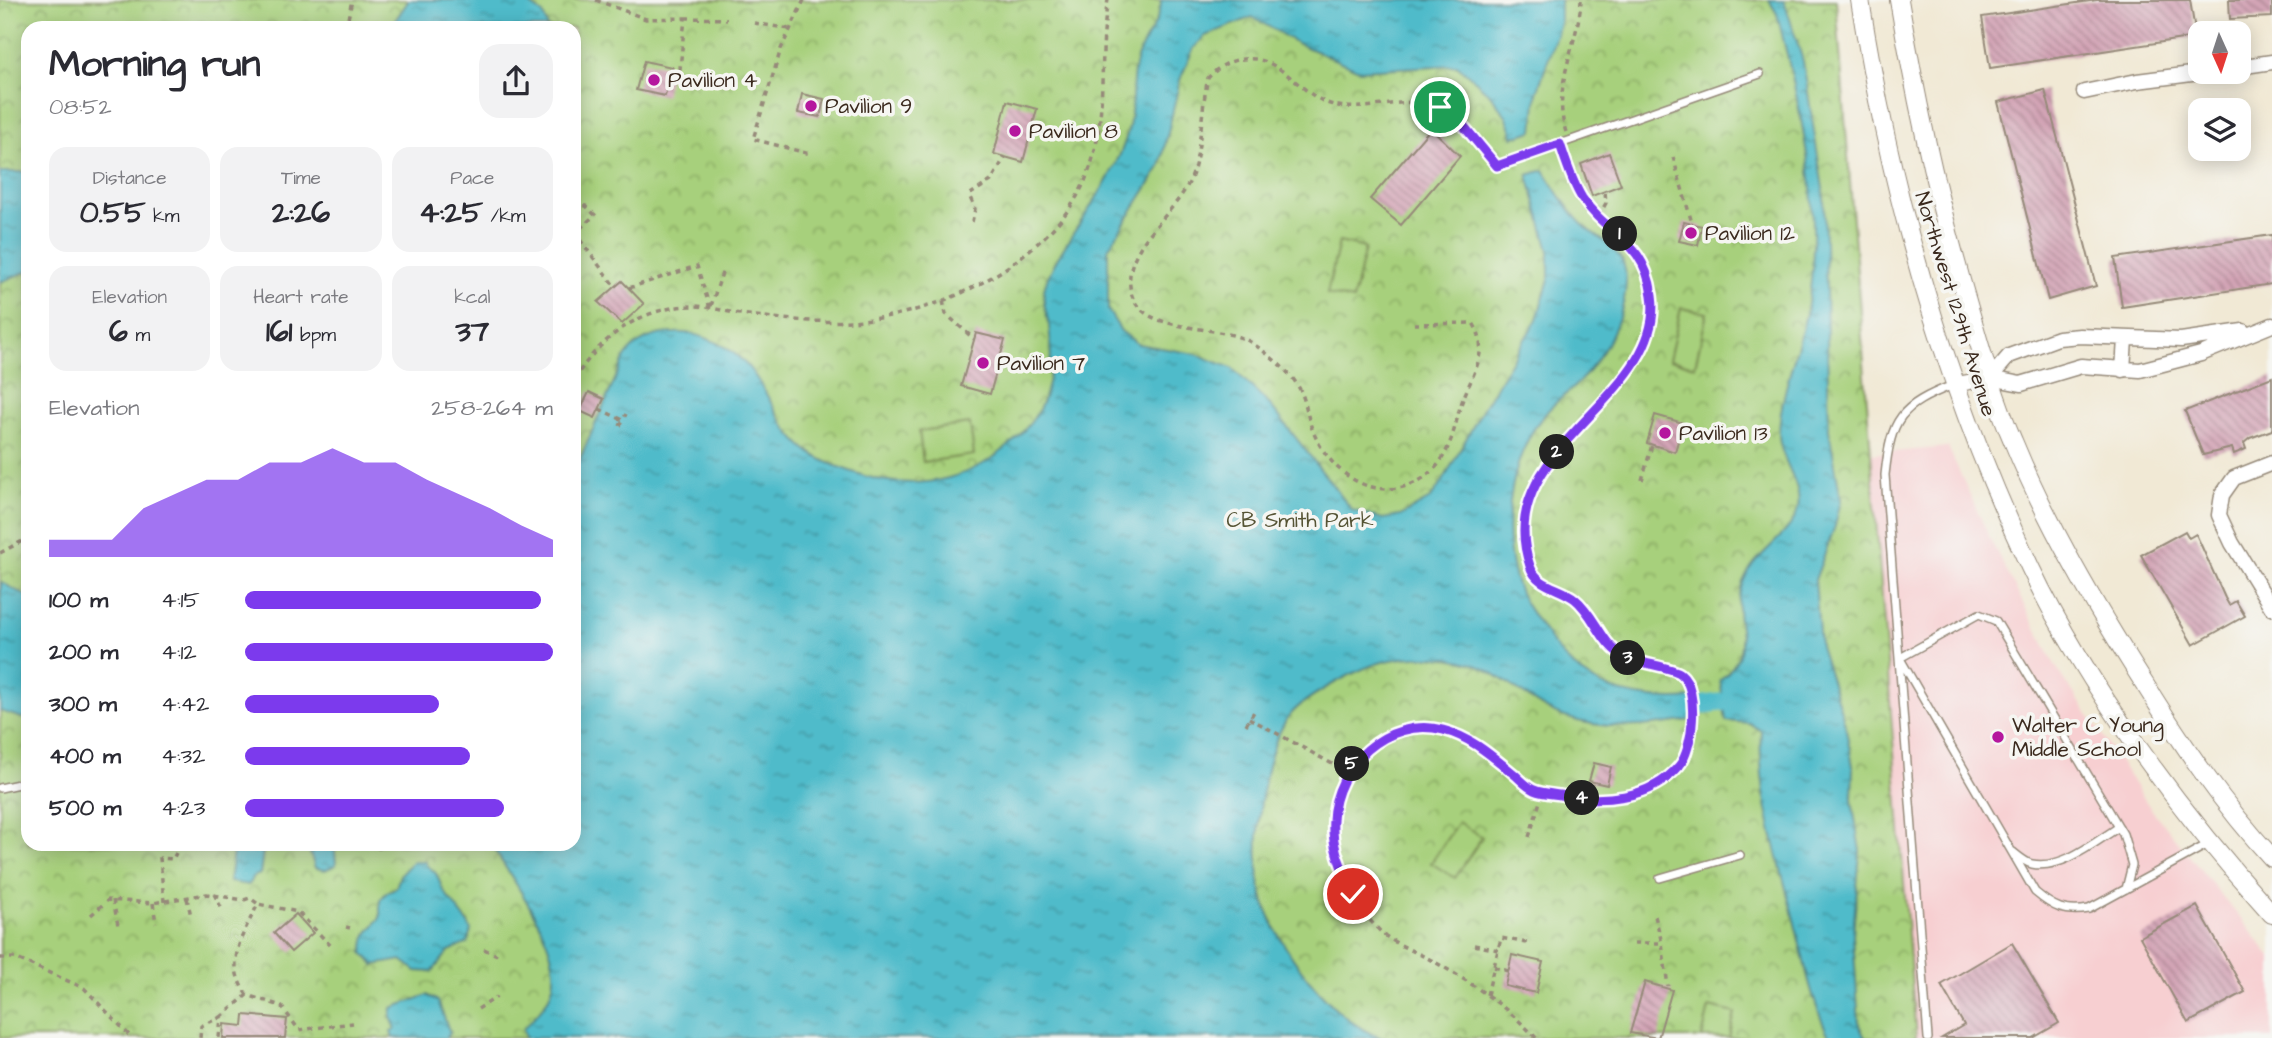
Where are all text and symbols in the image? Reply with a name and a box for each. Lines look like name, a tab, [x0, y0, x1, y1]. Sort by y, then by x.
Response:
north arrow	[2188, 21, 2250, 84]
map controls	[2188, 21, 2251, 161]
text: Morning run	[49, 39, 261, 91]
button: share	[479, 44, 553, 118]
place label: Pavilion 4	[668, 66, 758, 95]
marker: Pavilion 4	[646, 72, 662, 88]
pin	[1410, 77, 1470, 137]
icon: arrive	[1421, 88, 1459, 126]
text: 08:52	[49, 91, 112, 123]
place label: Pavilion 9	[825, 92, 912, 121]
marker: Pavilion 9	[803, 98, 819, 114]
button: layers	[2188, 98, 2251, 161]
place label: Pavilion 8	[1029, 117, 1118, 146]
marker: Pavilion 8	[1007, 123, 1023, 139]
text: Distance	[93, 165, 167, 192]
text: Time	[281, 165, 321, 192]
text: Pace	[450, 165, 494, 192]
street label: Northwest 129th Avenue	[1908, 188, 2004, 420]
text: 0.55	[80, 192, 145, 234]
text: 2:26	[272, 192, 330, 234]
text: 4:25	[419, 192, 483, 234]
text: km	[145, 203, 180, 230]
text: /km	[483, 203, 526, 230]
pin: 1	[1602, 216, 1638, 252]
place label: Pavilion 12	[1705, 219, 1795, 248]
text: 1	[1618, 220, 1621, 247]
marker: Pavilion 12	[1683, 225, 1699, 241]
text: Elevation	[92, 284, 167, 311]
text: Heart rate	[253, 284, 349, 311]
text: kcal	[454, 284, 491, 311]
text: 6	[109, 311, 128, 353]
text: 161	[266, 311, 292, 353]
text: 37	[455, 311, 489, 353]
text: m	[128, 322, 150, 349]
text: bpm	[292, 322, 336, 349]
place label: Pavilion 7	[997, 349, 1085, 378]
marker: Pavilion 7	[975, 355, 991, 371]
text: Elevation	[49, 392, 140, 424]
text: 258–264 m	[431, 392, 553, 424]
place label: Pavilion 13	[1679, 419, 1768, 448]
marker: Pavilion 13	[1657, 425, 1673, 441]
pin: 2	[1540, 434, 1574, 470]
text: 2	[1551, 438, 1562, 465]
park label: CB Smith Park	[1226, 506, 1374, 535]
text: 100 m	[49, 584, 108, 616]
text: 4:15	[161, 584, 200, 616]
text: 200 m	[49, 636, 118, 668]
text: 4:12	[161, 636, 197, 668]
pin: 3	[1610, 640, 1646, 676]
text: 3	[1623, 644, 1632, 671]
text: 300 m	[49, 688, 117, 720]
text: 4:42	[161, 688, 209, 720]
place label: Walter C Young Middle School	[2012, 711, 2164, 764]
marker: Walter C Young Middle School	[1990, 729, 2006, 745]
text: 400 m	[49, 740, 121, 772]
text: 4:32	[161, 740, 205, 772]
pin: 5	[1334, 746, 1370, 782]
text: 5	[1345, 750, 1358, 777]
pin: 4	[1564, 780, 1600, 816]
text: 4	[1575, 784, 1588, 811]
text: 500 m	[49, 792, 121, 824]
text: 4:23	[161, 792, 205, 824]
pin	[1323, 864, 1383, 924]
icon: check	[1334, 875, 1372, 913]

